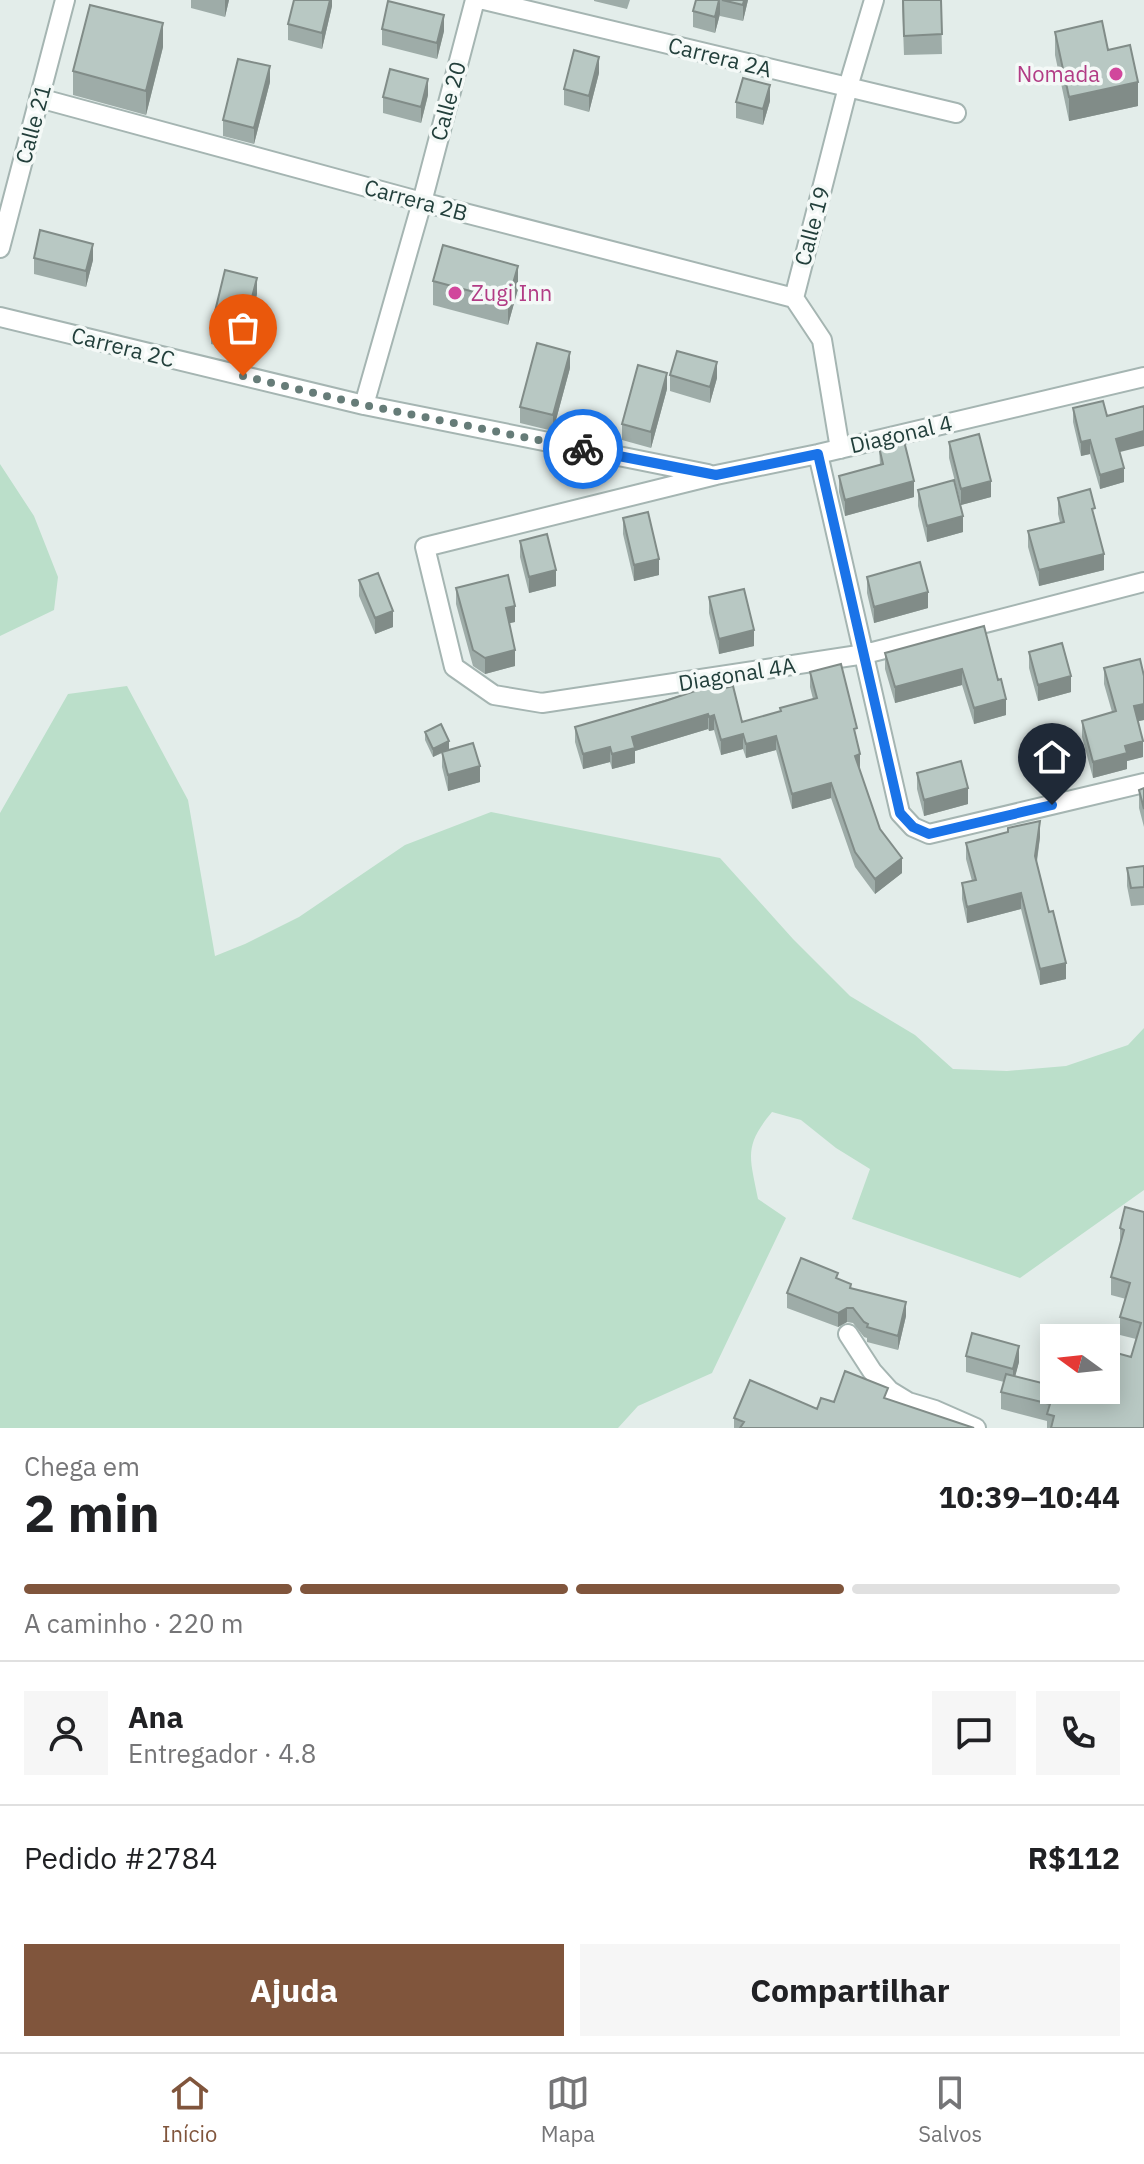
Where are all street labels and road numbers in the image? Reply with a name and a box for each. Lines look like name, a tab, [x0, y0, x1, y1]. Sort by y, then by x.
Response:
street label: Carrera 2A	[665, 30, 775, 83]
street label: Calle 20	[423, 58, 472, 144]
street label: Calle 21	[8, 81, 57, 167]
street label: Carrera 2B	[361, 172, 471, 227]
street label: Calle 19	[787, 183, 836, 269]
street label: Carrera 2C	[69, 320, 178, 373]
street label: Diagonal 4	[847, 408, 955, 459]
street label: Diagonal 4A	[676, 650, 798, 697]

